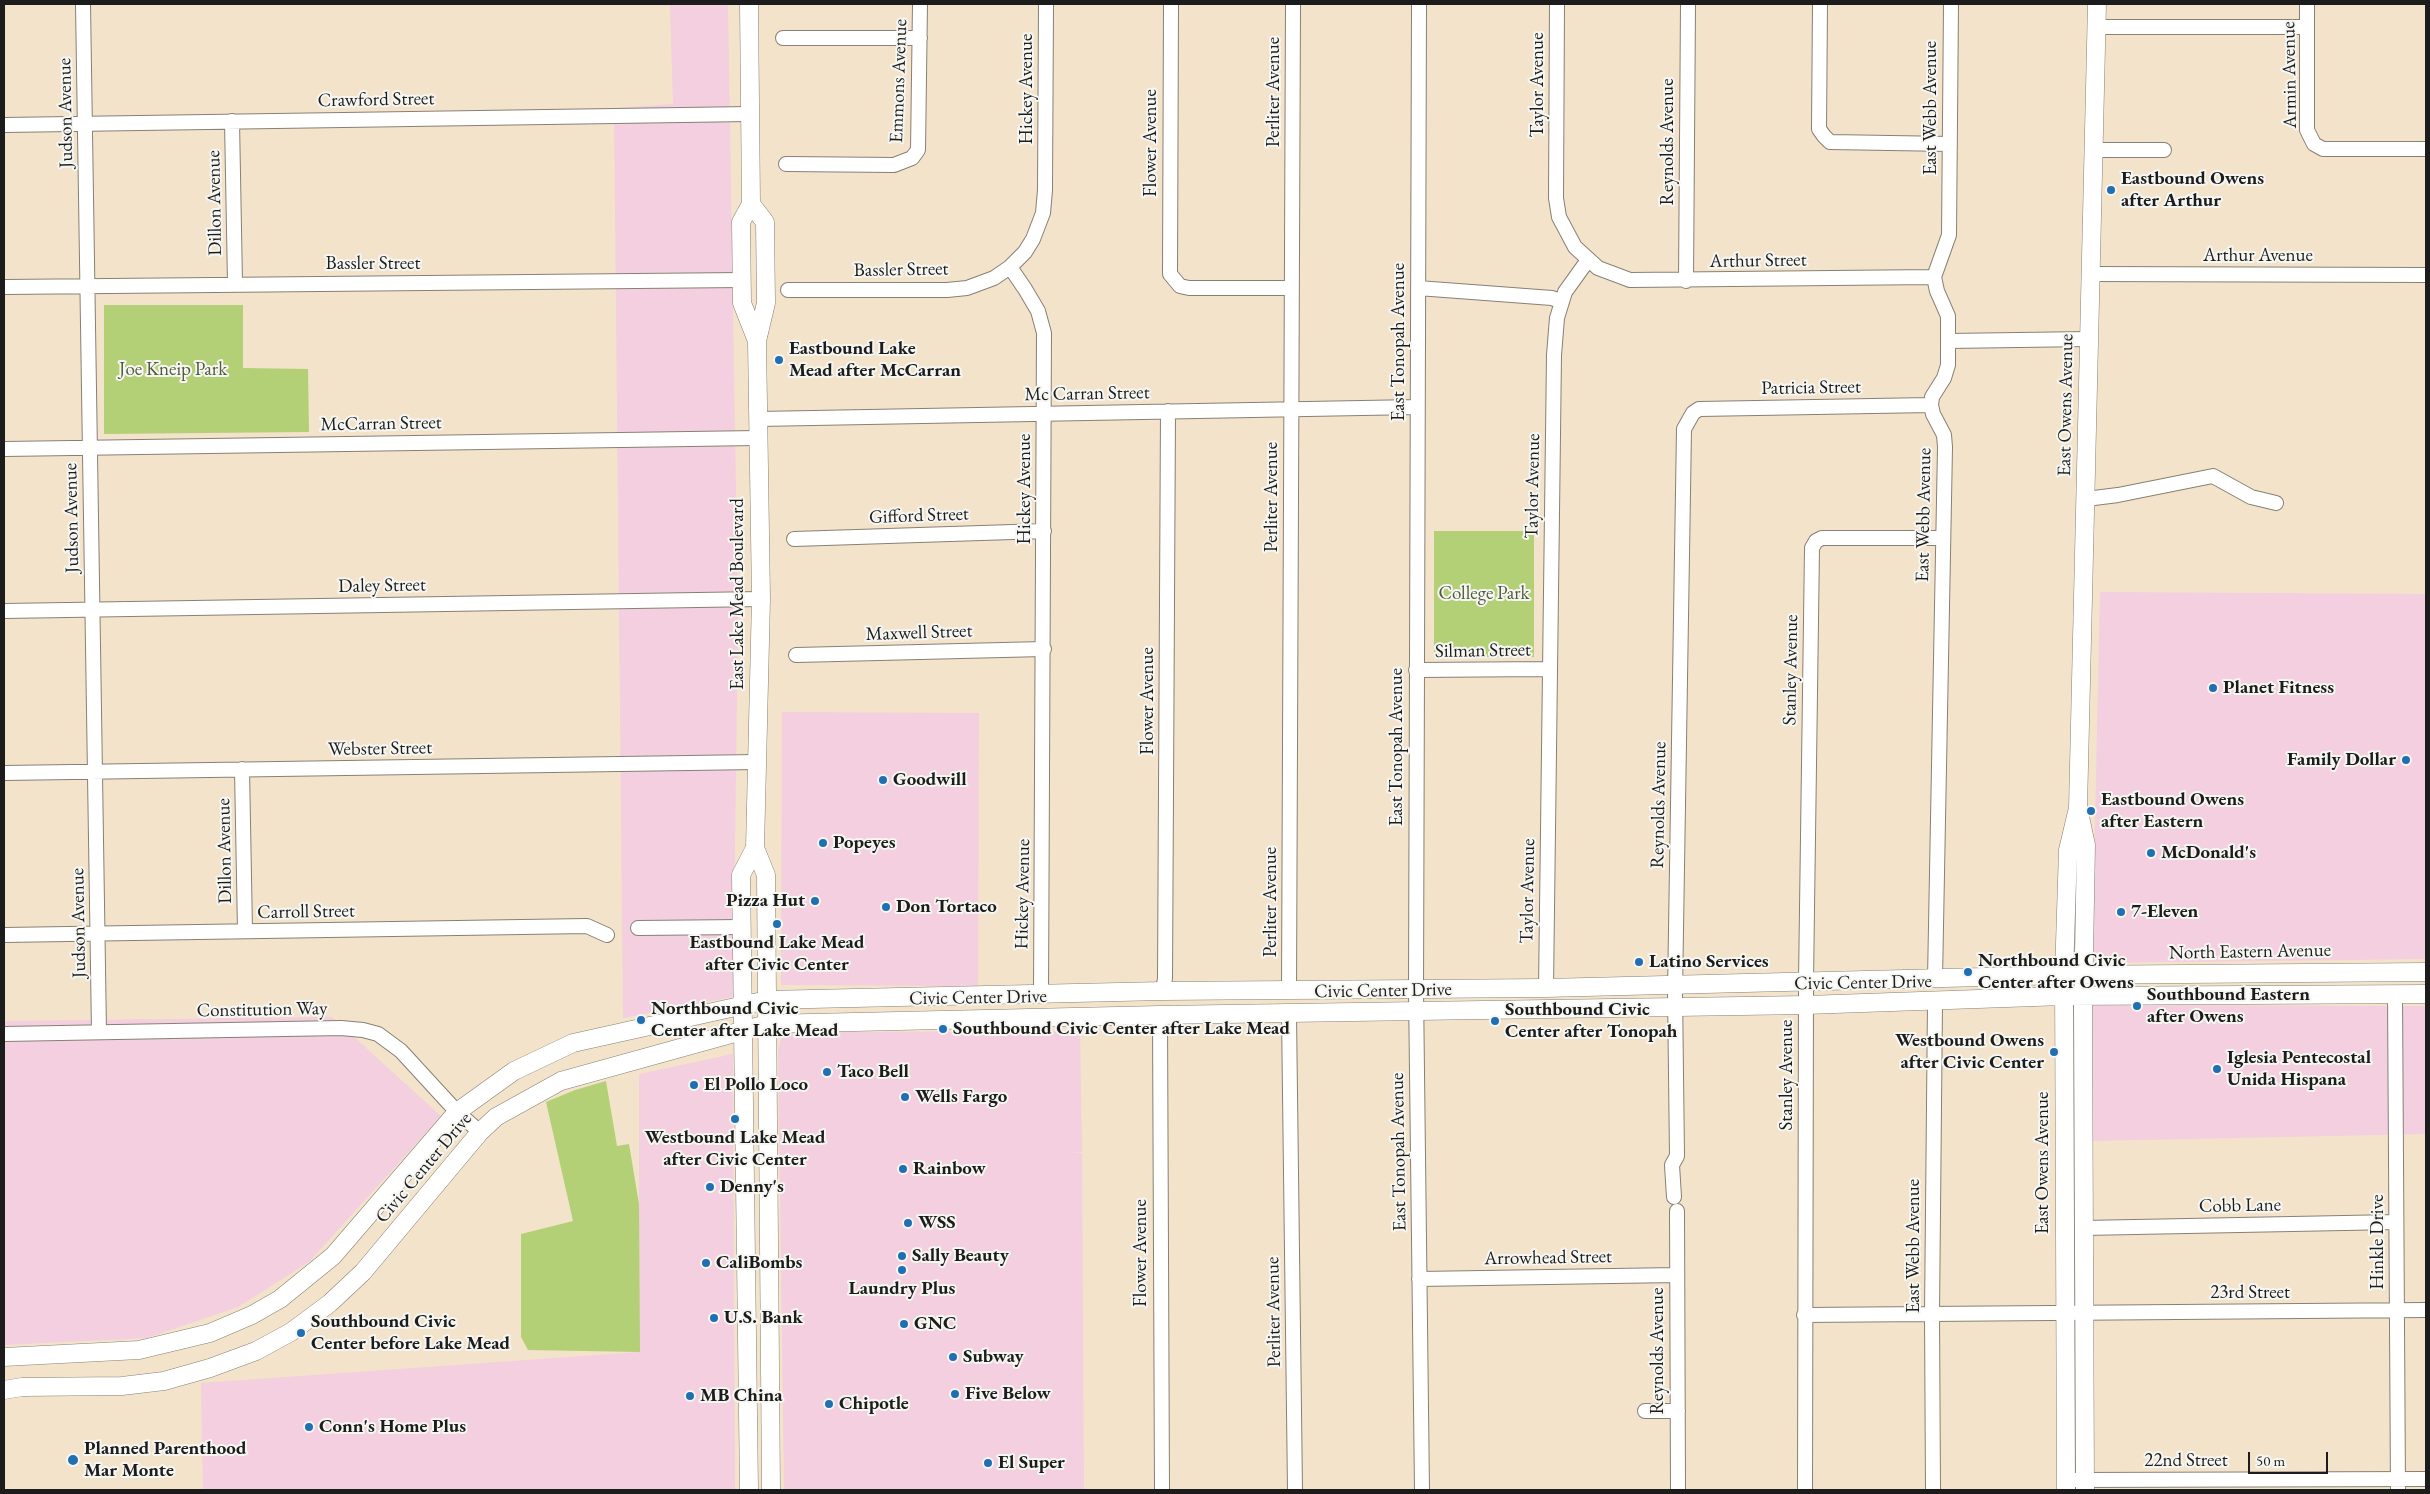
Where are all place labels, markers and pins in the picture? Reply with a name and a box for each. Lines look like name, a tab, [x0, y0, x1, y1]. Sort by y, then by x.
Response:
place label: Eastbound Owens after Arthur	[2121, 168, 2264, 212]
marker: Eastbound Owens after Arthur	[2105, 184, 2117, 196]
place label: Eastbound Lake Mead after McCarran	[789, 338, 961, 382]
marker: Eastbound Lake Mead after McCarran	[773, 354, 785, 366]
place label: Planet Fitness	[2223, 677, 2334, 699]
marker: Planet Fitness	[2207, 682, 2219, 694]
place label: Family Dollar	[2287, 749, 2396, 771]
marker: Family Dollar	[2400, 754, 2412, 766]
place label: Goodwill	[893, 769, 967, 791]
marker: Goodwill	[877, 774, 889, 786]
place label: Eastbound Owens after Eastern	[2101, 789, 2244, 833]
marker: Eastbound Owens after Eastern	[2085, 805, 2097, 817]
place label: Popeyes	[833, 832, 896, 854]
marker: Popeyes	[817, 837, 829, 849]
place label: McDonald's	[2161, 842, 2256, 864]
marker: McDonald's	[2145, 847, 2157, 859]
place label: Pizza Hut	[726, 890, 805, 912]
marker: Pizza Hut	[809, 895, 821, 907]
place label: Don Tortaco	[896, 896, 997, 918]
marker: Don Tortaco	[880, 901, 892, 913]
place label: 7-Eleven	[2131, 901, 2198, 923]
marker: 7-Eleven	[2115, 906, 2127, 918]
marker: Eastbound Lake Mead after Civic Center	[771, 918, 783, 930]
place label: Eastbound Lake Mead after Civic Center	[690, 932, 864, 976]
place label: Northbound Civic Center after Owens	[1978, 950, 2134, 994]
place label: Latino Services	[1649, 951, 1769, 973]
marker: Latino Services	[1633, 956, 1645, 968]
marker: Northbound Civic Center after Owens	[1962, 966, 1974, 978]
place label: Southbound Eastern after Owens	[2147, 984, 2310, 1028]
place label: Northbound Civic Center after Lake Mead	[651, 998, 838, 1042]
place label: Southbound Civic Center after Tonopah	[1505, 999, 1677, 1043]
marker: Southbound Eastern after Owens	[2131, 1000, 2143, 1012]
marker: Northbound Civic Center after Lake Mead	[635, 1014, 647, 1026]
marker: Southbound Civic Center after Tonopah	[1489, 1015, 1501, 1027]
place label: Southbound Civic Center after Lake Mead	[953, 1018, 1290, 1040]
marker: Southbound Civic Center after Lake Mead	[937, 1023, 949, 1035]
place label: Westbound Owens after Civic Center	[1895, 1030, 2044, 1074]
marker: Westbound Owens after Civic Center	[2048, 1046, 2060, 1058]
place label: Iglesia Pentecostal Unida Hispana	[2227, 1047, 2371, 1091]
place label: Taco Bell	[837, 1061, 909, 1083]
marker: Iglesia Pentecostal Unida Hispana	[2211, 1063, 2223, 1075]
marker: Taco Bell	[821, 1066, 833, 1078]
place label: El Pollo Loco	[704, 1074, 808, 1096]
marker: El Pollo Loco	[688, 1079, 700, 1091]
place label: Wells Fargo	[915, 1086, 1007, 1108]
marker: Wells Fargo	[899, 1091, 911, 1103]
marker: Westbound Lake Mead after Civic Center	[729, 1113, 741, 1125]
place label: Westbound Lake Mead after Civic Center	[645, 1127, 825, 1171]
place label: Rainbow	[913, 1158, 986, 1180]
marker: Rainbow	[897, 1163, 909, 1175]
place label: Denny's	[720, 1176, 784, 1198]
marker: Denny's	[704, 1181, 716, 1193]
place label: WSS	[918, 1212, 956, 1234]
marker: WSS	[902, 1217, 914, 1229]
place label: Sally Beauty	[912, 1245, 1009, 1267]
marker: Sally Beauty	[896, 1250, 908, 1262]
place label: CaliBombs	[716, 1252, 802, 1274]
marker: CaliBombs	[700, 1257, 712, 1269]
marker: Laundry Plus	[896, 1264, 908, 1276]
place label: Laundry Plus	[849, 1278, 955, 1300]
place label: U.S. Bank	[724, 1307, 803, 1329]
place label: Southbound Civic Center before Lake Mead	[311, 1311, 510, 1355]
marker: U.S. Bank	[708, 1312, 720, 1324]
place label: GNC	[914, 1313, 957, 1335]
marker: GNC	[898, 1318, 910, 1330]
marker: Southbound Civic Center before Lake Mead	[295, 1327, 307, 1339]
place label: Subway	[963, 1346, 1024, 1368]
marker: Subway	[947, 1351, 959, 1363]
place label: Five Below	[965, 1383, 1051, 1405]
place label: MB China	[700, 1385, 783, 1407]
marker: Five Below	[949, 1388, 961, 1400]
marker: MB China	[684, 1390, 696, 1402]
place label: Chipotle	[839, 1393, 909, 1415]
marker: Chipotle	[823, 1398, 835, 1410]
place label: Conn's Home Plus	[319, 1416, 466, 1438]
marker: Conn's Home Plus	[303, 1421, 315, 1433]
place label: Planned Parenthood Mar Monte	[84, 1438, 246, 1482]
place label: El Super	[998, 1452, 1065, 1474]
marker: Planned Parenthood Mar Monte	[66, 1453, 80, 1467]
marker: El Super	[982, 1457, 994, 1469]

